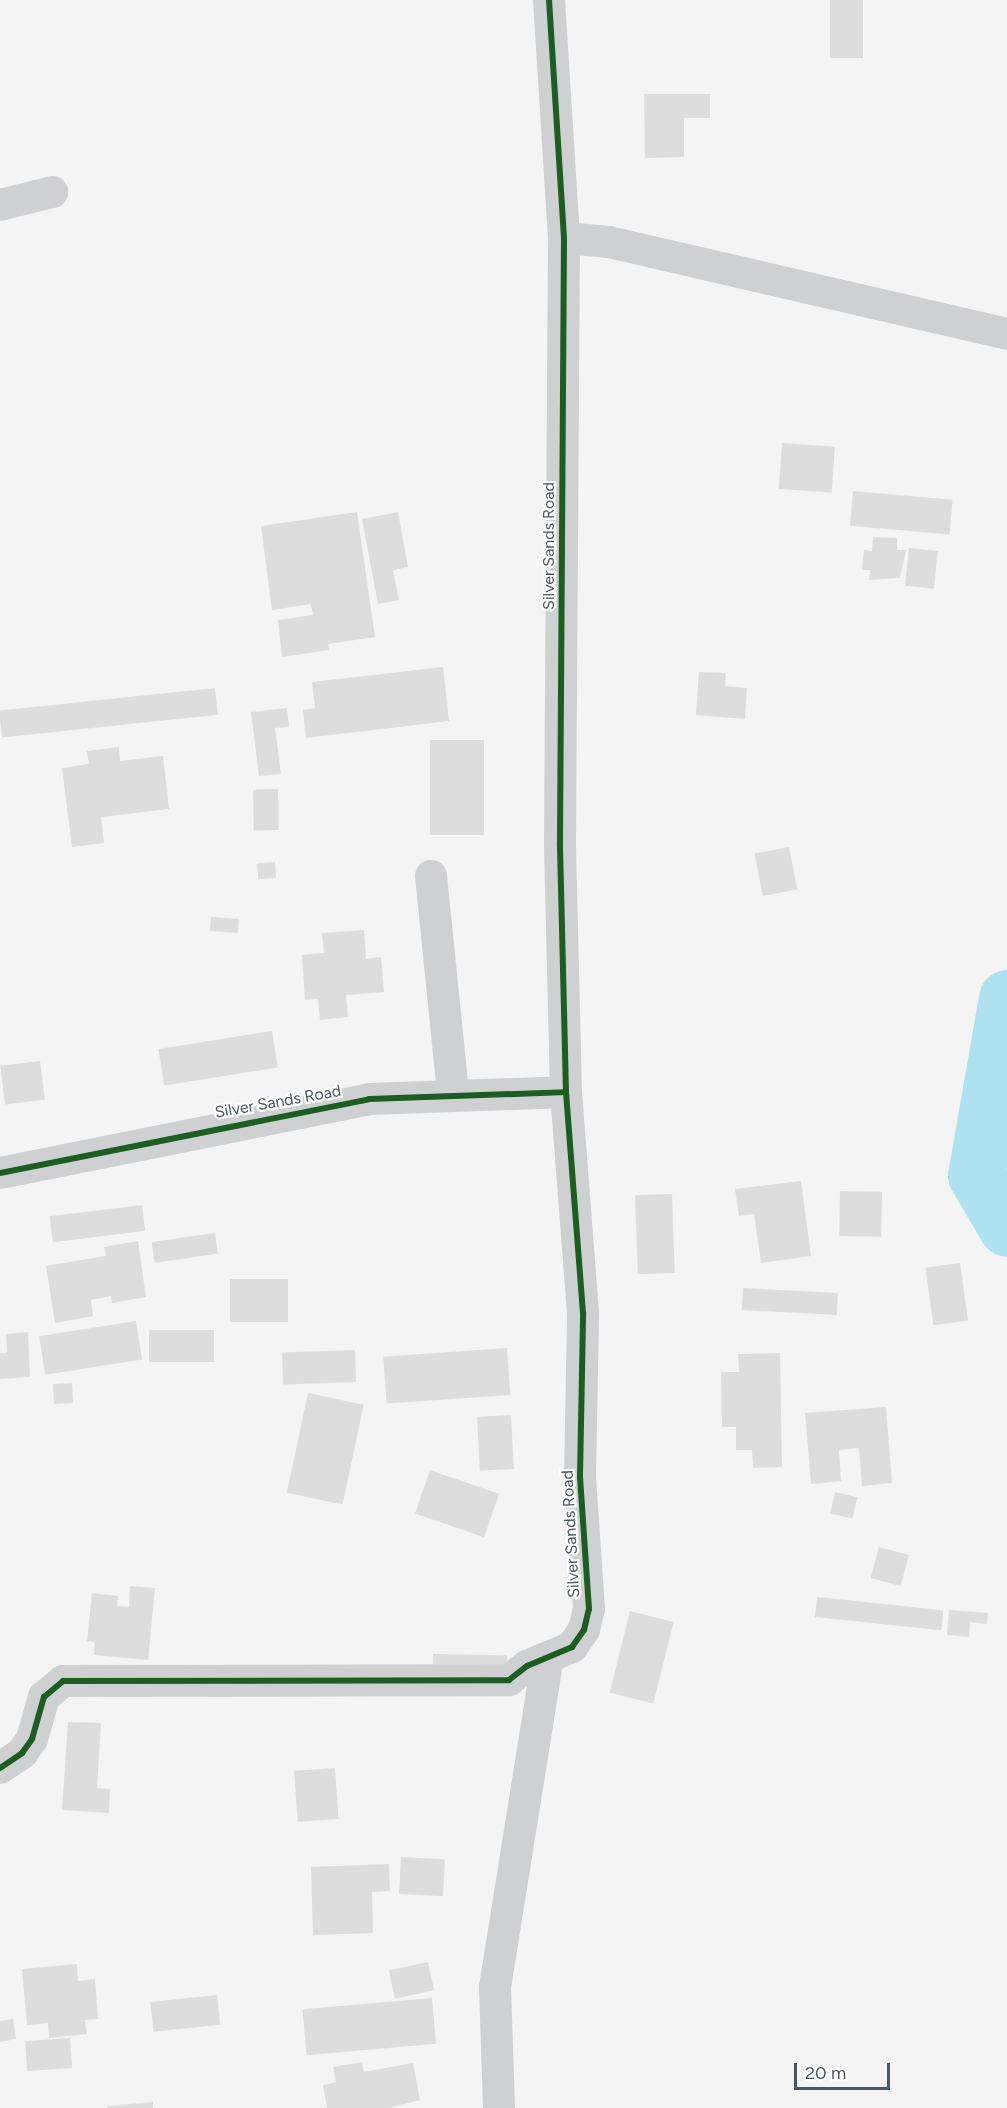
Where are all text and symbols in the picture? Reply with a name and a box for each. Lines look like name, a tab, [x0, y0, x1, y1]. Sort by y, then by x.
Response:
street label: Silver Sands Road	[539, 482, 559, 610]
street label: Silver Sands Road	[213, 1081, 343, 1123]
street label: Silver Sands Road	[558, 1470, 584, 1598]
scale bar	[797, 2051, 893, 2089]
text: 20 m	[805, 2062, 846, 2084]

